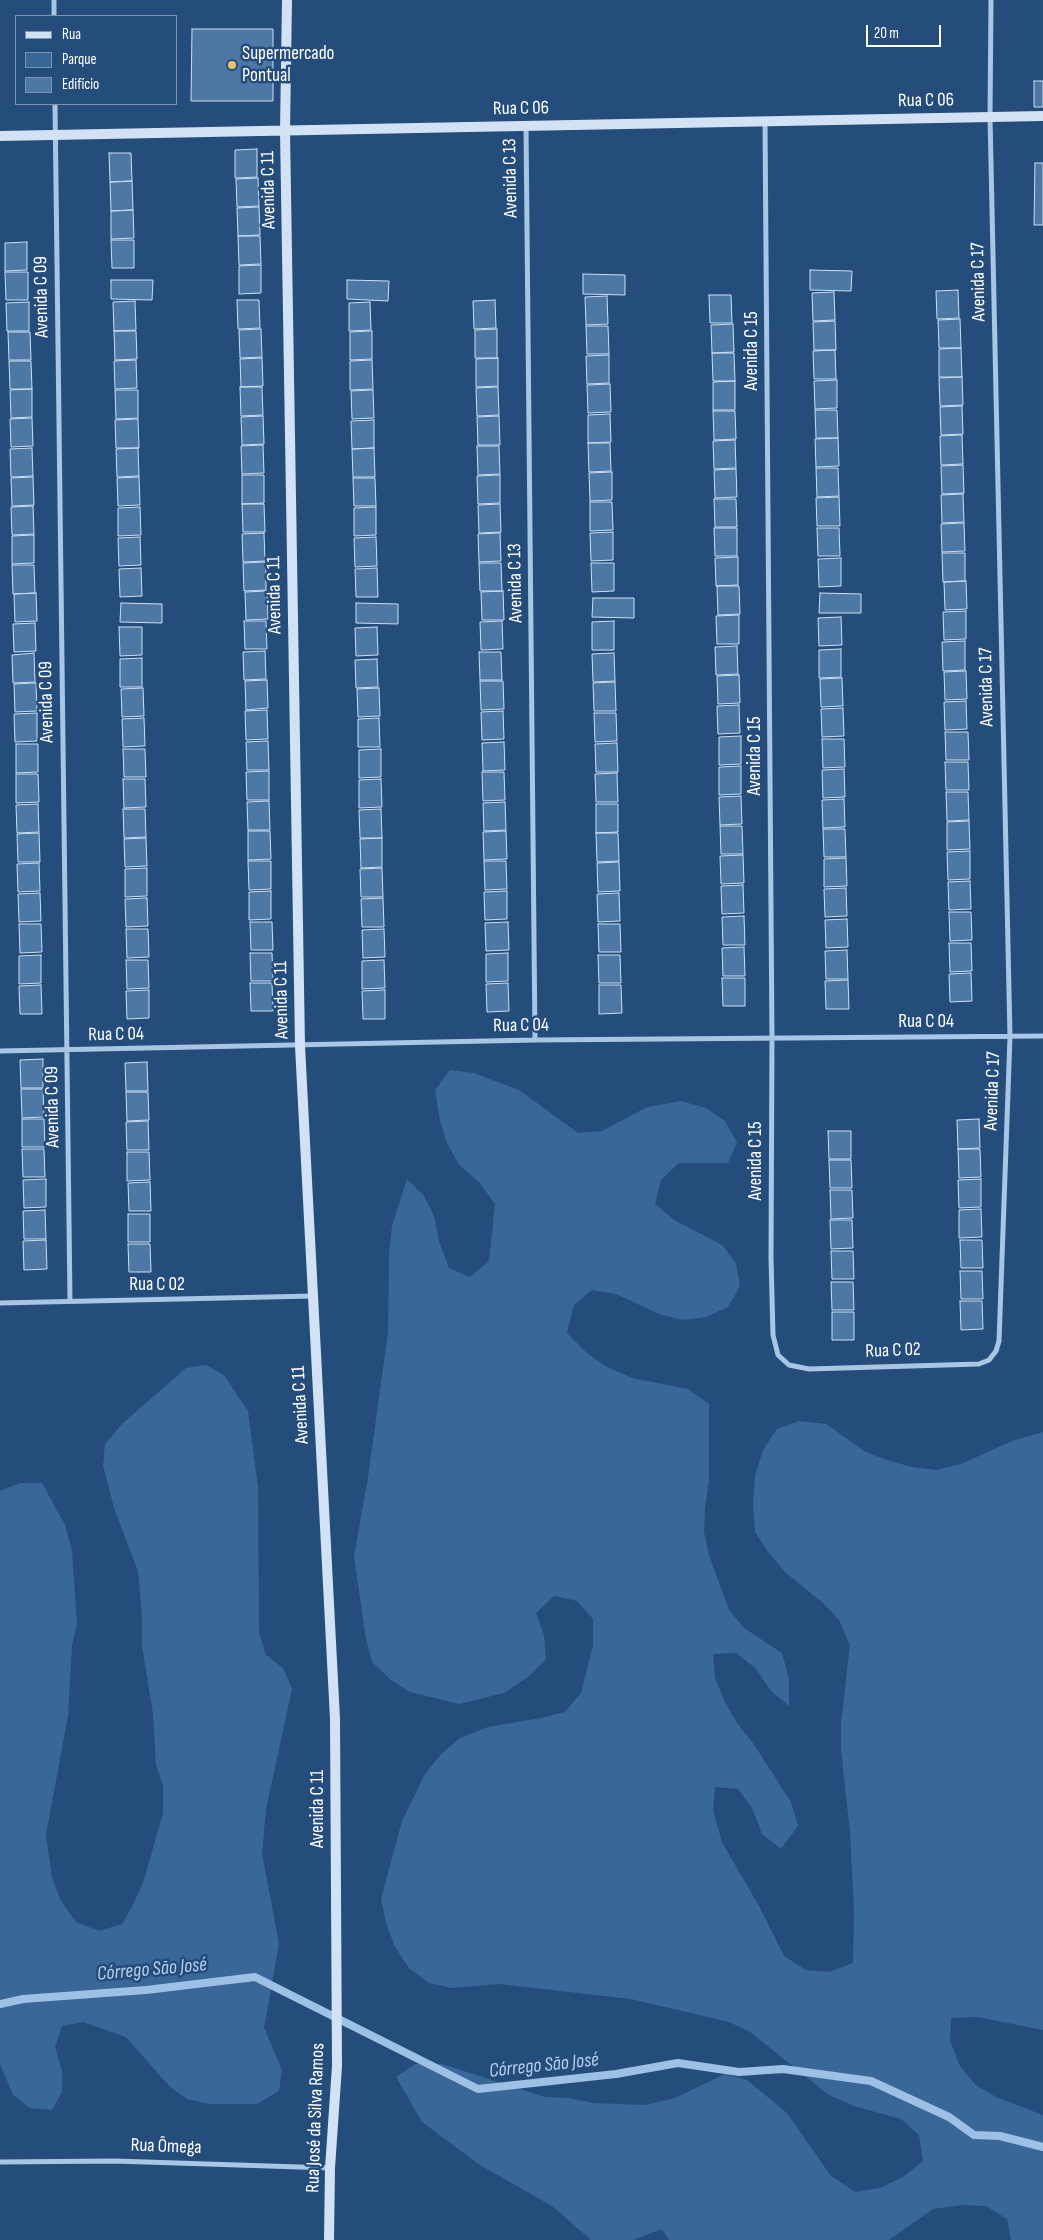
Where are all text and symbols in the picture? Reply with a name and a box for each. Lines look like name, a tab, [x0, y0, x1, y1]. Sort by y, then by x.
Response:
legend	[15, 15, 178, 105]
scale bar	[868, 15, 943, 47]
text: 20 m	[874, 24, 899, 43]
text: Rua	[62, 25, 81, 44]
place label: Supermercado Pontual	[242, 43, 334, 87]
text: Parque	[62, 50, 97, 69]
marker: Supermercado Pontual	[226, 59, 238, 71]
text: Edifício	[62, 75, 99, 94]
street label: Rua C 06	[898, 89, 954, 113]
street label: Rua C 06	[493, 97, 549, 121]
street label: Avenida C 13	[499, 138, 523, 218]
street label: Avenida C 11	[257, 151, 281, 229]
street label: Avenida C 17	[967, 242, 991, 322]
street label: Avenida C 09	[30, 256, 54, 338]
street label: Avenida C 15	[741, 311, 763, 391]
street label: Avenida C 13	[504, 543, 528, 623]
street label: Avenida C 11	[263, 556, 287, 634]
street label: Avenida C 17	[975, 647, 999, 727]
street label: Avenida C 09	[35, 661, 59, 743]
street label: Avenida C 15	[744, 716, 766, 796]
street label: Avenida C 11	[270, 961, 294, 1039]
street label: Rua C 04	[898, 1011, 954, 1033]
street label: Rua C 04	[493, 1014, 549, 1038]
street label: Rua C 04	[88, 1023, 144, 1047]
street label: Avenida C 17	[980, 1051, 1006, 1131]
street label: Avenida C 09	[41, 1066, 65, 1148]
street label: Avenida C 15	[745, 1121, 767, 1201]
street label: Rua C 02	[129, 1274, 185, 1296]
street label: Rua C 02	[865, 1339, 921, 1363]
street label: Avenida C 11	[288, 1365, 314, 1445]
street label: Avenida C 11	[307, 1770, 329, 1848]
water label: Córrego São José	[96, 1953, 208, 1987]
street label: Rua José da Silva Ramos	[302, 2043, 330, 2193]
water label: Córrego São José	[488, 2048, 600, 2084]
street label: Rua Ômega	[130, 2134, 202, 2160]

